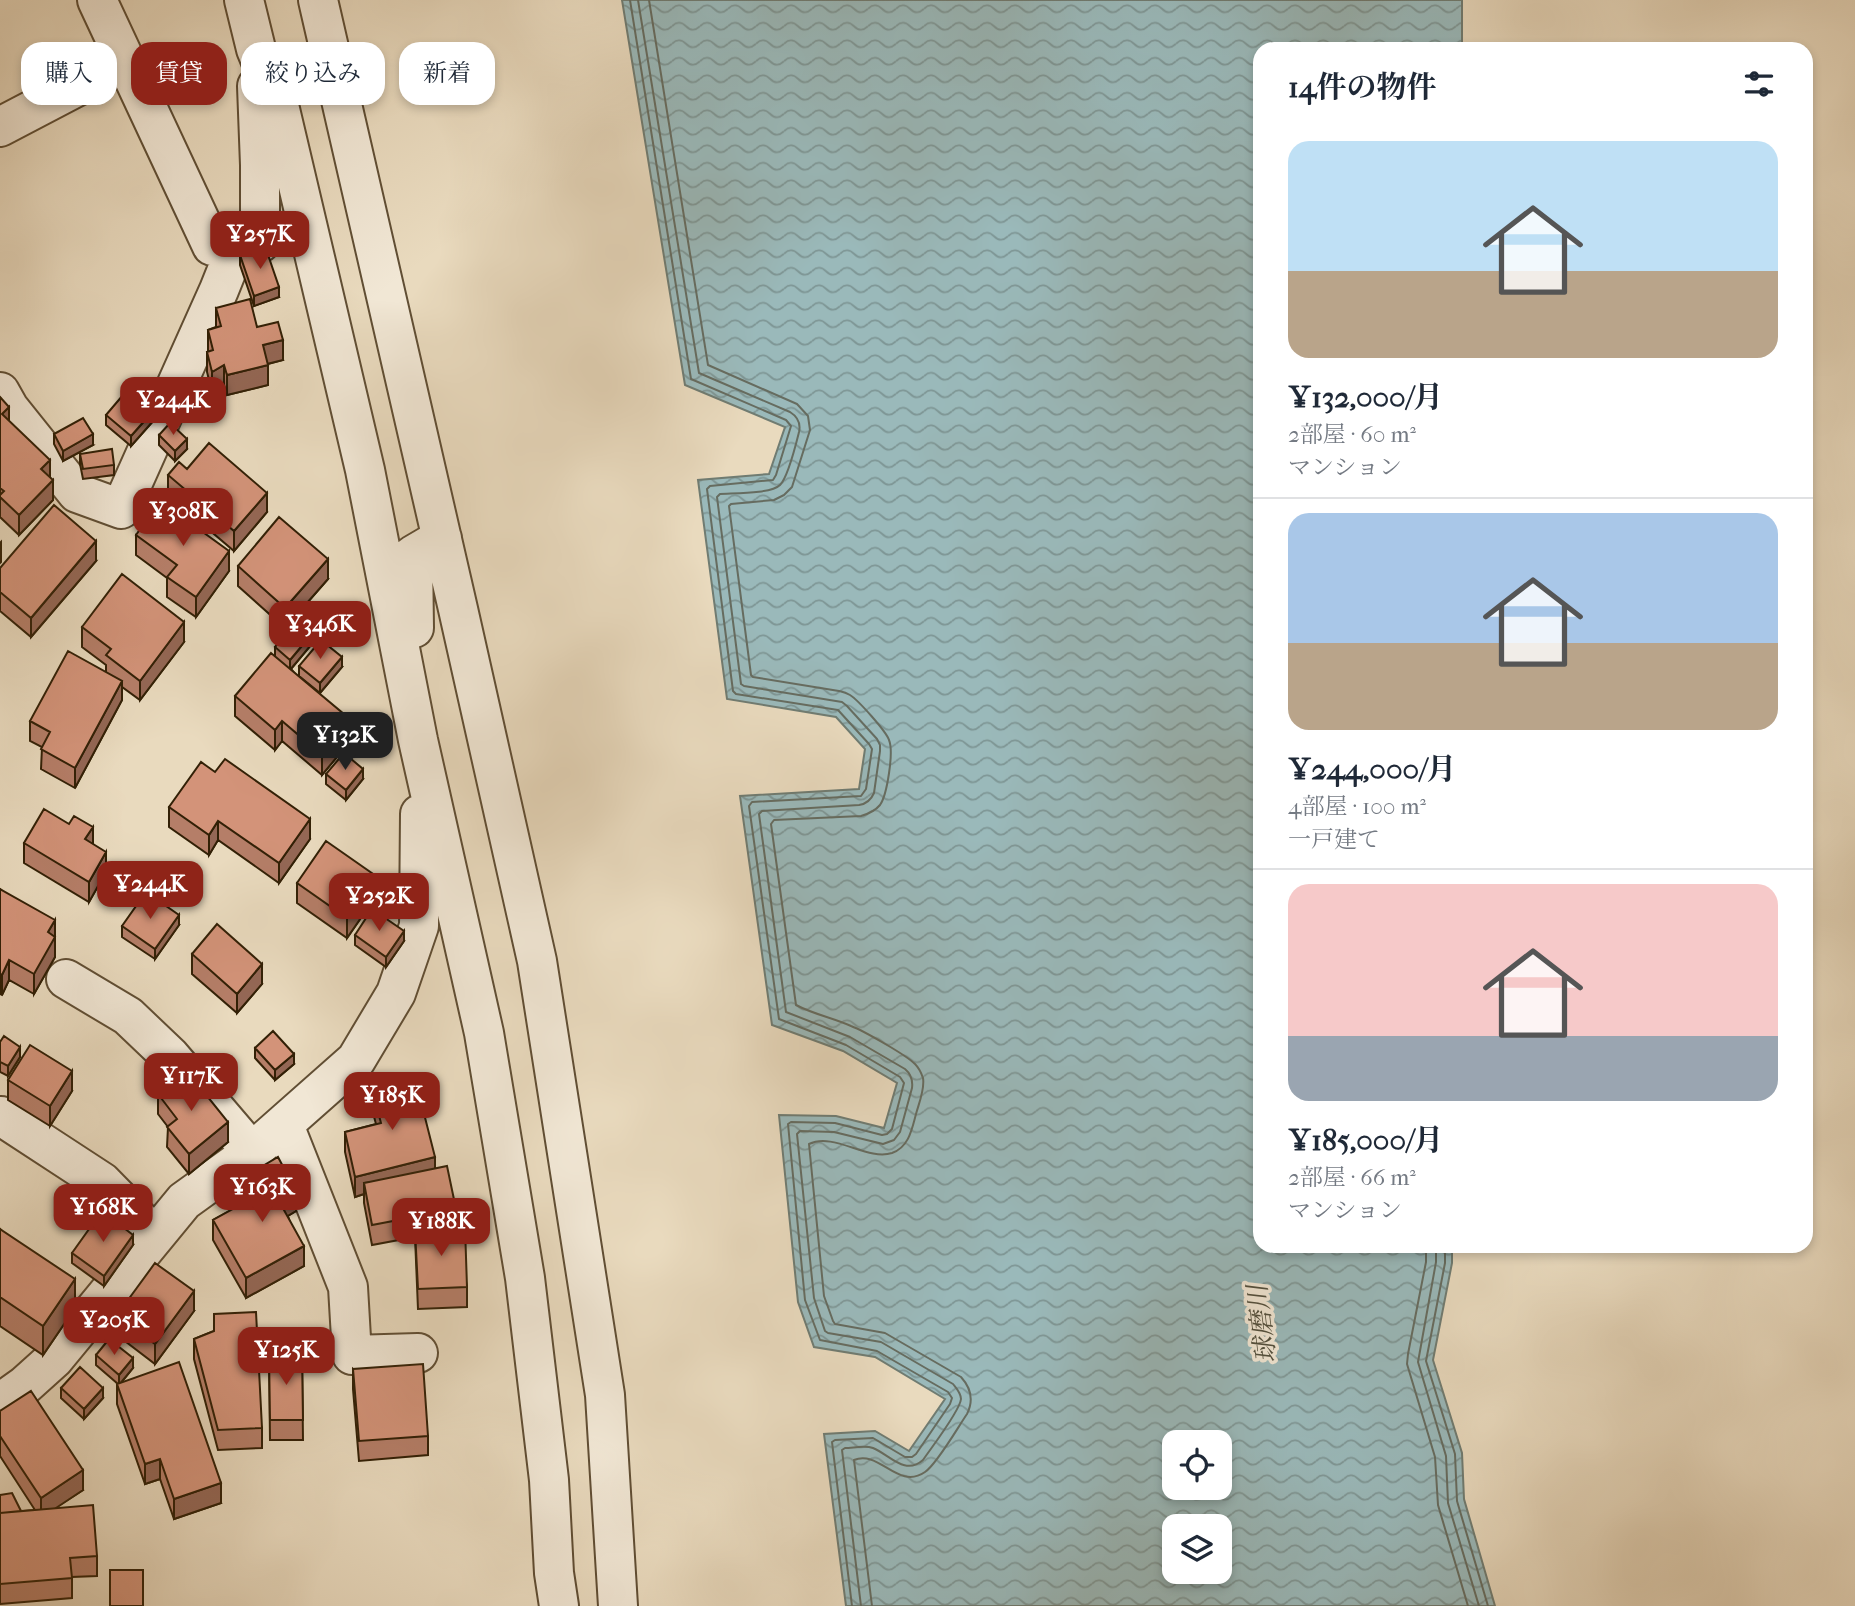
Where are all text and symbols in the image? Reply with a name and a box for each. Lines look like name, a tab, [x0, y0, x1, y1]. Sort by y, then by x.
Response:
chip: 購入	[21, 42, 117, 105]
chip: 賃貸	[131, 42, 227, 105]
chip: 絞り込み	[241, 42, 385, 105]
chip: 新着	[399, 42, 495, 105]
icon: filters	[1740, 65, 1778, 103]
text: 14件の物件	[1288, 70, 1436, 105]
icon: home	[1470, 187, 1596, 313]
pin: ¥257K	[211, 212, 309, 271]
text: ¥257K	[226, 220, 294, 247]
pin: ¥244K	[124, 378, 222, 437]
text: ¥132,000/月	[1288, 380, 1443, 415]
text: ¥244K	[136, 386, 210, 413]
text: 2部屋 · 60 m²	[1288, 421, 1416, 448]
text: マンション	[1288, 454, 1402, 481]
pin: ¥308K	[134, 489, 232, 548]
text: ¥308K	[149, 497, 217, 524]
icon: home	[1470, 559, 1596, 685]
pin: ¥346K	[271, 602, 369, 661]
text: ¥346K	[285, 610, 355, 637]
pin: ¥132K	[296, 712, 394, 772]
text: ¥132K	[313, 721, 377, 748]
text: ¥244,000/月	[1288, 752, 1456, 787]
text: 4部屋 · 100 m²	[1288, 793, 1426, 820]
text: 一戸建て	[1288, 826, 1380, 853]
pin: ¥244K	[101, 862, 199, 921]
text: ¥244K	[113, 870, 187, 897]
pin: ¥252K	[330, 874, 428, 933]
text: ¥252K	[345, 882, 413, 909]
icon: home	[1470, 930, 1596, 1056]
pin: ¥117K	[142, 1054, 240, 1113]
text: ¥117K	[160, 1062, 222, 1089]
pin: ¥185K	[343, 1072, 441, 1132]
text: ¥185K	[360, 1081, 424, 1108]
text: ¥185,000/月	[1288, 1123, 1443, 1158]
pin: ¥163K	[213, 1164, 311, 1224]
text: 2部屋 · 66 m²	[1288, 1164, 1416, 1191]
text: ¥163K	[230, 1173, 294, 1200]
pin: ¥168K	[54, 1184, 152, 1244]
text: ¥168K	[70, 1193, 136, 1220]
text: マンション	[1288, 1197, 1402, 1224]
pin: ¥188K	[392, 1198, 490, 1258]
text: ¥188K	[408, 1207, 474, 1234]
water label: 球磨川	[1241, 1280, 1282, 1365]
pin: ¥205K	[65, 1298, 163, 1357]
text: ¥205K	[79, 1306, 149, 1333]
pin: ¥125K	[237, 1328, 335, 1387]
text: ¥125K	[254, 1336, 318, 1363]
map controls	[1162, 1430, 1232, 1584]
button: locate	[1162, 1430, 1232, 1500]
button: layers	[1162, 1514, 1232, 1584]

